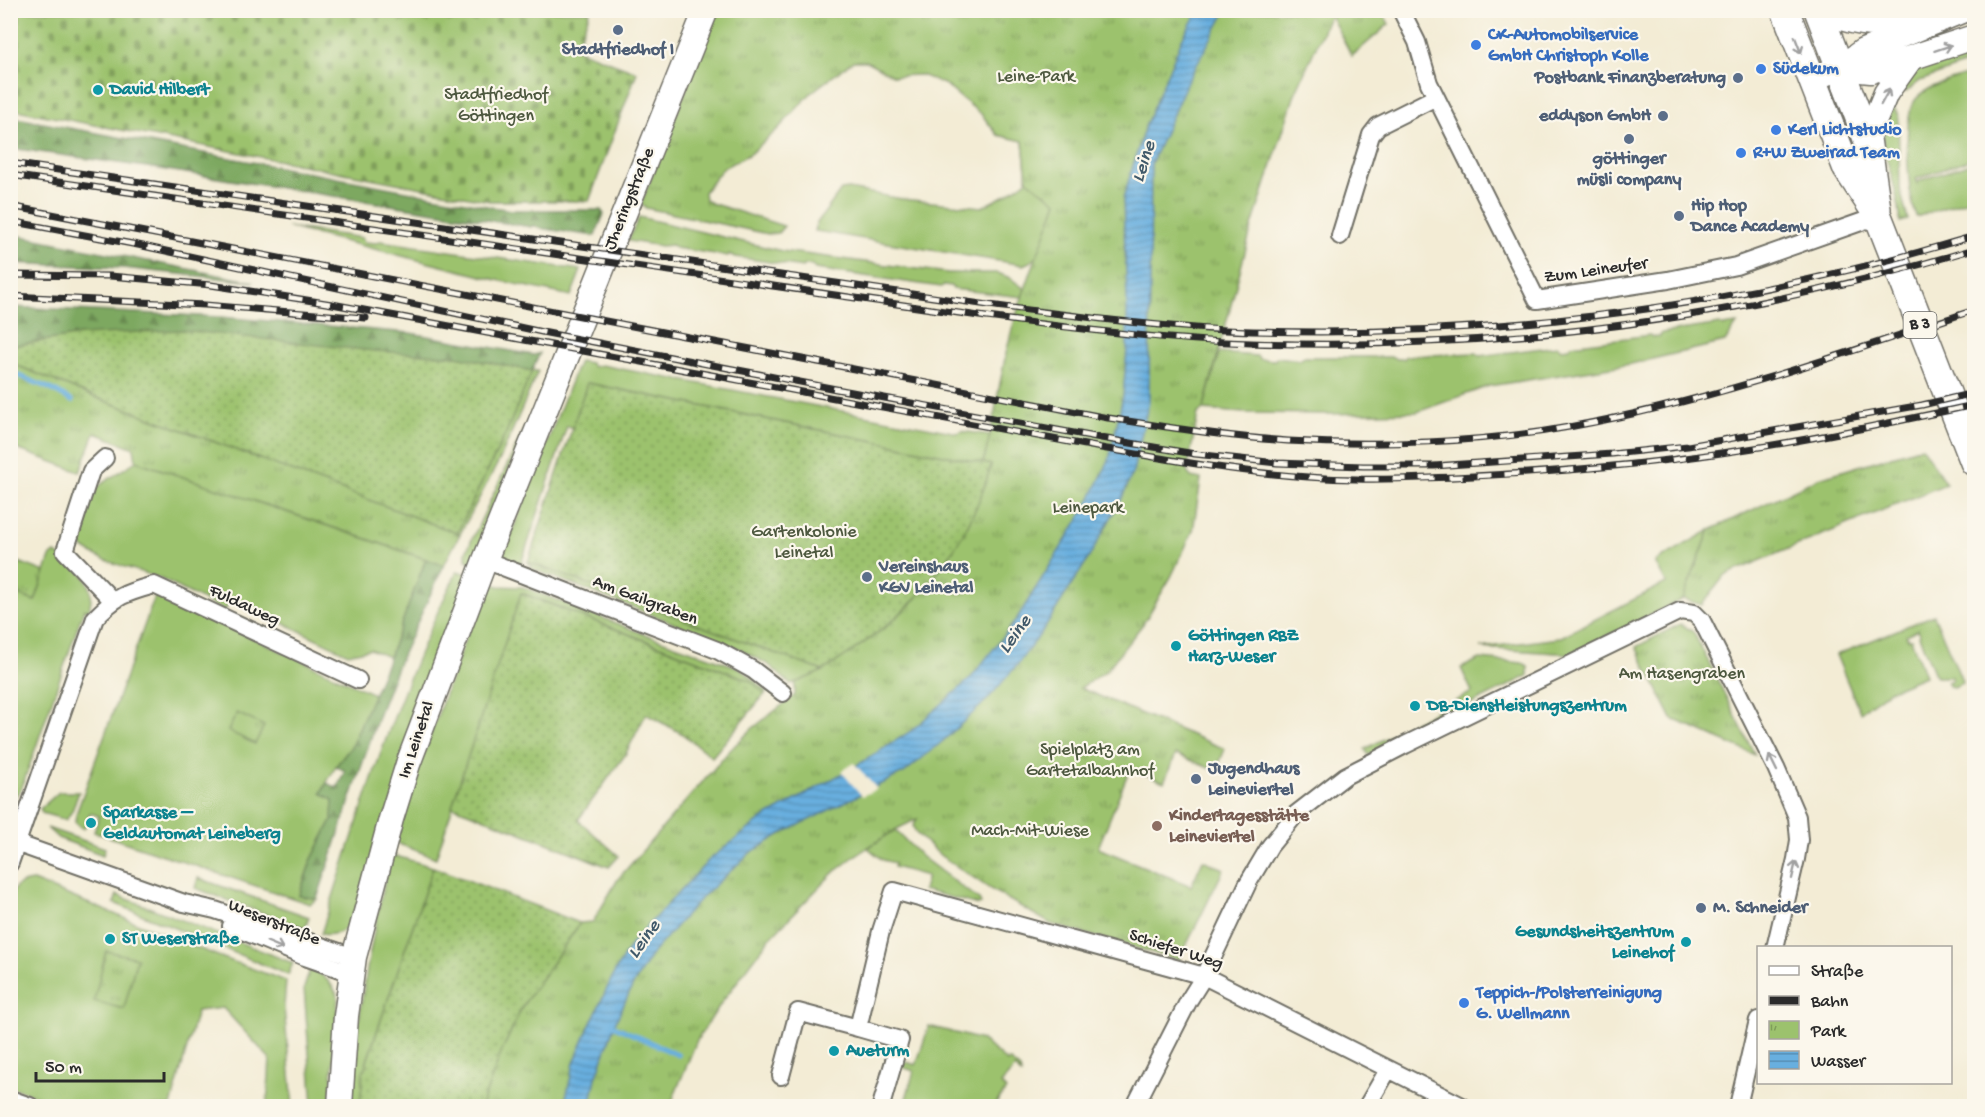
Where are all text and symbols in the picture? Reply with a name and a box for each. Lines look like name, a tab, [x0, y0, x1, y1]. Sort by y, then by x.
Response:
marker: Stadtfriedhof I	[611, 23, 625, 37]
place label: CK-Automobilservice GmbH Christoph Kolle	[1487, 25, 1649, 67]
one-way arrow	[1793, 35, 1804, 54]
marker: CK-Automobilservice GmbH Christoph Kolle	[1469, 38, 1483, 52]
place label: Stadtfriedhof I	[562, 40, 674, 61]
one-way arrow	[1933, 41, 1952, 52]
place label: Südekum	[1773, 59, 1839, 80]
marker: Südekum	[1754, 62, 1768, 76]
park label: Leine-Park	[997, 67, 1077, 88]
place label: Postbank Finanzberatung	[1534, 68, 1726, 89]
marker: Postbank Finanzberatung	[1731, 71, 1745, 85]
place label: David Hilbert	[108, 80, 211, 101]
marker: David Hilbert	[91, 83, 105, 97]
park label: Stadtfriedhof Göttingen	[444, 85, 549, 127]
one-way arrow	[1879, 89, 1891, 106]
place label: eddyson GmbH	[1538, 106, 1652, 127]
marker: eddyson GmbH	[1656, 109, 1670, 123]
place label: Kerl Lichtstudio	[1787, 120, 1902, 141]
marker: Kerl Lichtstudio	[1769, 123, 1783, 137]
marker: göttinger müsli company	[1622, 132, 1636, 146]
water label: Leine	[1128, 138, 1163, 185]
place label: R+W Zweirad Team	[1752, 143, 1900, 164]
street label: Jheringstraße	[600, 144, 660, 253]
marker: R+W Zweirad Team	[1734, 146, 1748, 160]
place label: göttinger müsli company	[1577, 149, 1681, 191]
place label: Hip Hop Dance Academy	[1689, 196, 1809, 238]
marker: Hip Hop Dance Academy	[1672, 209, 1686, 223]
street label: Zum Leineufer	[1543, 253, 1651, 289]
road number: B 3	[1904, 312, 1936, 338]
park label: Leinepark	[1053, 498, 1125, 519]
park label: Gartenkolonie Leinetal	[751, 522, 857, 564]
place label: Vereinshaus KGV Leinetal	[878, 557, 974, 599]
marker: Vereinshaus KGV Leinetal	[860, 570, 874, 584]
street label: Am Gailgraben	[590, 571, 701, 631]
street label: Fuldaweg	[204, 580, 283, 632]
water label: Leine	[994, 611, 1038, 659]
place label: Göttingen RBZ Harz-Weser	[1188, 626, 1300, 668]
marker: Göttingen RBZ Harz-Weser	[1169, 639, 1183, 653]
park label: Am Hasengraben	[1619, 664, 1746, 685]
place label: DB-Dienstleistungszentrum	[1425, 696, 1627, 717]
street label: Im Leinetal	[394, 699, 440, 781]
marker: DB-Dienstleistungszentrum	[1408, 699, 1422, 713]
park label: Spielplatz am Gartetalbahnhof	[1026, 740, 1155, 782]
one-way arrow	[1767, 755, 1779, 773]
place label: Jugendhaus Leineviertel	[1207, 759, 1301, 801]
marker: Jugendhaus Leineviertel	[1189, 772, 1203, 786]
place label: Sparkasse – Geldautomat Leineberg	[103, 803, 281, 845]
place label: Kindertagesstätte Leineviertel	[1168, 806, 1310, 848]
marker: Sparkasse – Geldautomat Leineberg	[84, 816, 98, 830]
marker: Kindertagesstätte Leineviertel	[1150, 819, 1164, 833]
park label: Mach-Mit-Wiese	[971, 821, 1090, 842]
one-way arrow	[1788, 861, 1800, 880]
street label: Weserstraße	[225, 895, 324, 951]
place label: M. Schneider	[1713, 898, 1810, 919]
marker: M. Schneider	[1694, 901, 1708, 915]
water label: Leine	[623, 916, 667, 964]
place label: Gesundsheitszentrum Leinehof	[1515, 922, 1675, 964]
street label: Schiefer Weg	[1126, 925, 1226, 975]
place label: ST Weserstraße	[122, 929, 240, 950]
marker: ST Weserstraße	[103, 932, 117, 946]
marker: Gesundsheitszentrum Leinehof	[1679, 935, 1693, 949]
one-way arrow	[266, 940, 284, 951]
legend	[1757, 946, 1952, 1084]
text: Straße	[1811, 962, 1864, 983]
place label: Teppich-/Polsterreinigung G. Wellmann	[1474, 983, 1662, 1025]
text: Bahn	[1810, 992, 1849, 1013]
marker: Teppich-/Polsterreinigung G. Wellmann	[1457, 996, 1471, 1010]
text: Park	[1810, 1022, 1847, 1043]
place label: Aueturm	[845, 1041, 910, 1062]
marker: Aueturm	[827, 1044, 841, 1058]
scale bar	[36, 1045, 164, 1083]
text: Wasser	[1811, 1052, 1867, 1073]
text: 50 m	[45, 1058, 82, 1079]

